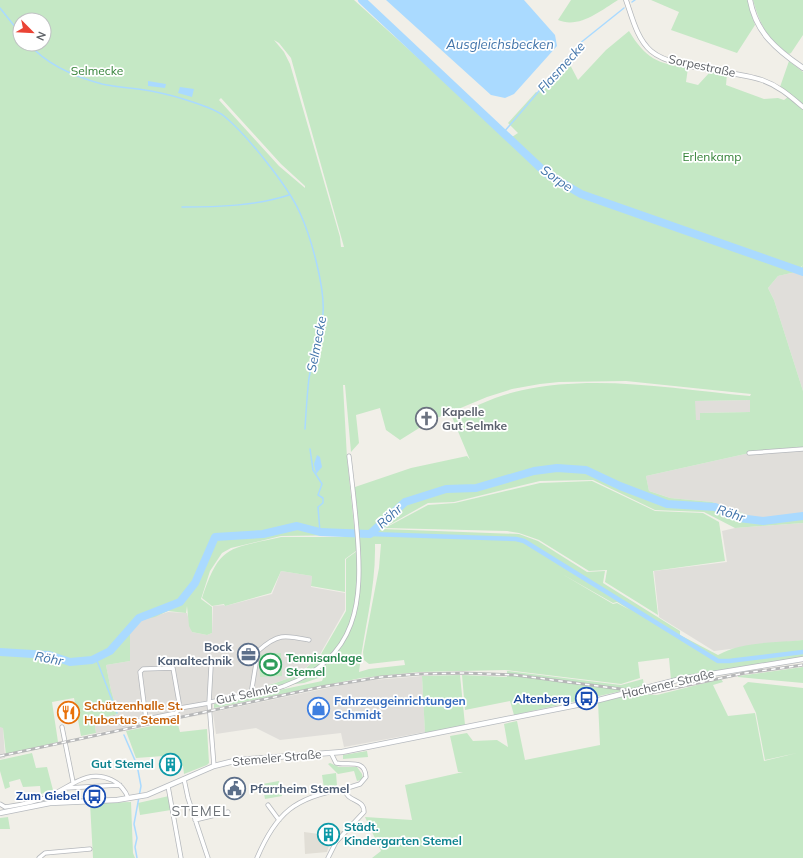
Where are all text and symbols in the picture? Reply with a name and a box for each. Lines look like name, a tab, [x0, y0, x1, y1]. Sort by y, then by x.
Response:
north arrow	[12, 12, 52, 52]
text: N	[33, 29, 49, 43]
water label: Ausgleichsbecken	[445, 36, 554, 52]
water label: Flasmecke	[534, 38, 588, 96]
street label: Sorpestraße	[667, 51, 737, 80]
park label: Selmecke	[71, 63, 123, 78]
park label: Erlenkamp	[683, 149, 741, 164]
water label: Sorpe	[538, 161, 576, 195]
water label: Selmecke	[303, 315, 329, 373]
place label: Kapelle Gut Selmke	[442, 404, 508, 433]
church icon: Kapelle Gut Selmke	[413, 406, 439, 432]
water label: Röhr	[373, 500, 406, 532]
water label: Röhr	[715, 501, 748, 525]
place label: Bock Kanaltechnik	[157, 639, 232, 668]
office icon: Bock Kanaltechnik	[235, 641, 261, 667]
water label: Röhr	[33, 647, 66, 669]
place label: Tennisanlage Stemel	[286, 650, 362, 679]
sports icon: Tennisanlage Stemel	[258, 652, 284, 678]
street label: Hachener Straße	[620, 666, 715, 701]
street label: Gut Selmke	[215, 680, 279, 707]
bus stop icon: Altenberg	[573, 686, 599, 712]
place label: Altenberg	[513, 691, 570, 706]
place label: Fahrzeugeinrichtungen Schmidt	[334, 693, 466, 722]
shop icon: Fahrzeugeinrichtungen Schmidt	[306, 695, 332, 721]
place label: Schützenhalle St. Hubertus Stemel	[84, 698, 183, 727]
restaurant icon: Schützenhalle St. Hubertus Stemel	[56, 700, 82, 726]
street label: Stemeler Straße	[232, 746, 322, 769]
building icon: Gut Stemel	[157, 751, 183, 777]
place label: Gut Stemel	[91, 756, 154, 771]
public building icon: Pfarrheim Stemel	[221, 776, 247, 802]
place label: Pfarrheim Stemel	[250, 781, 349, 796]
bus stop icon: Zum Giebel	[82, 783, 108, 809]
place label: Zum Giebel	[16, 788, 80, 803]
district label: STEMEL	[171, 802, 231, 820]
place label: Städt. Kindergarten Stemel	[344, 819, 462, 848]
building icon: Städt. Kindergarten Stemel	[315, 821, 341, 847]

